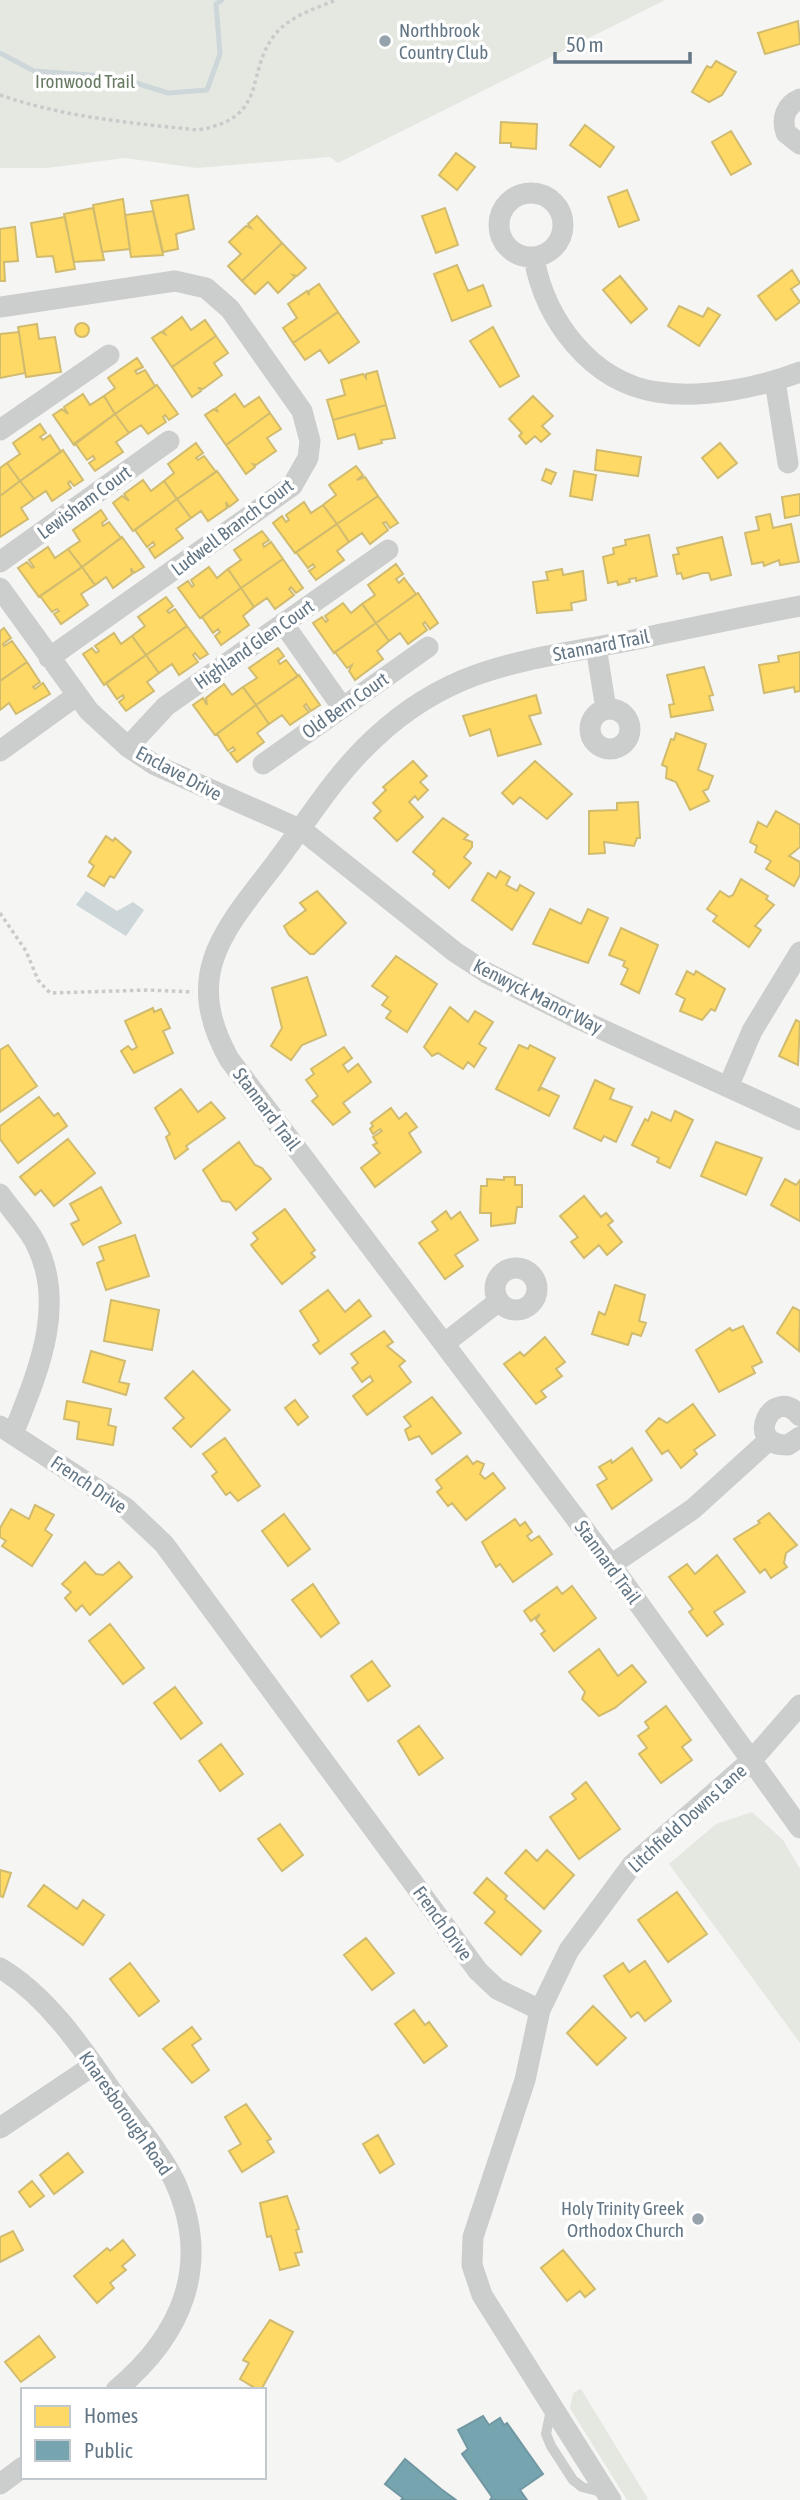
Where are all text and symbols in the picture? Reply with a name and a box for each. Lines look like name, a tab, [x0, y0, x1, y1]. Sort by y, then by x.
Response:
place label: Northbrook Country Club	[399, 19, 488, 63]
scale bar	[555, 21, 690, 65]
text: 50 m	[566, 32, 604, 56]
marker: Northbrook Country Club	[377, 33, 393, 49]
park label: Ironwood Trail	[35, 70, 135, 92]
street label: Lewisham Court	[33, 461, 135, 543]
street label: Ludwell Branch Court	[167, 474, 297, 580]
street label: Highland Glen Court	[190, 595, 318, 693]
street label: Stannard Trail	[551, 625, 651, 665]
street label: Old Bern Court	[298, 667, 392, 743]
street label: Enclave Drive	[132, 741, 226, 805]
street label: Kenwyck Manor Way	[470, 954, 606, 1038]
street label: Stannard Trail	[229, 1063, 305, 1155]
street label: French Drive	[47, 1451, 131, 1517]
street label: Stannard Trail	[570, 1516, 646, 1608]
street label: Litchfield Downs Lane	[623, 1759, 751, 1877]
street label: French Drive	[409, 1882, 477, 1964]
street label: Knaresborough Road	[75, 2047, 177, 2179]
place label: Holy Trinity Greek Orthodox Church	[561, 2197, 685, 2241]
marker: Holy Trinity Greek Orthodox Church	[690, 2211, 706, 2227]
legend	[21, 2388, 266, 2479]
text: Homes	[84, 2403, 138, 2427]
text: Public	[84, 2438, 133, 2462]

